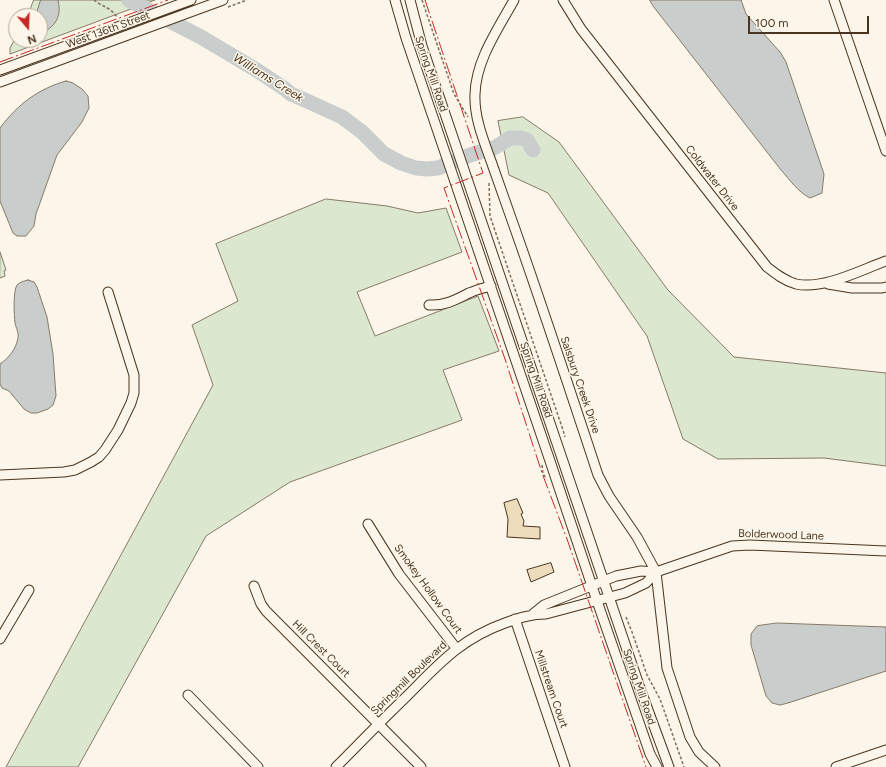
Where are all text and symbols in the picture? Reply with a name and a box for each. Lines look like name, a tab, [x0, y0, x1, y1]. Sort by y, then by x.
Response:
north arrow	[8, 8, 48, 48]
scale bar	[750, 8, 871, 34]
street label: West 136th Street	[64, 9, 152, 51]
text: 100 m	[755, 16, 789, 30]
text: N	[26, 31, 38, 46]
street label: Spring Mill Road	[412, 34, 450, 114]
water label: Williams Creek	[230, 51, 306, 105]
street label: Coldwater Drive	[682, 143, 742, 213]
street label: Salsbury Creek Drive	[557, 335, 603, 435]
street label: Spring Mill Road	[517, 340, 555, 420]
street label: Bolderwood Lane	[738, 527, 824, 543]
street label: Smokey Hollow Court	[391, 542, 465, 636]
street label: Hill Crest Court	[289, 617, 353, 681]
street label: Springmill Boulevard	[368, 638, 450, 718]
street label: Spring Mill Road	[620, 647, 658, 727]
street label: Millstream Court	[531, 648, 571, 730]

